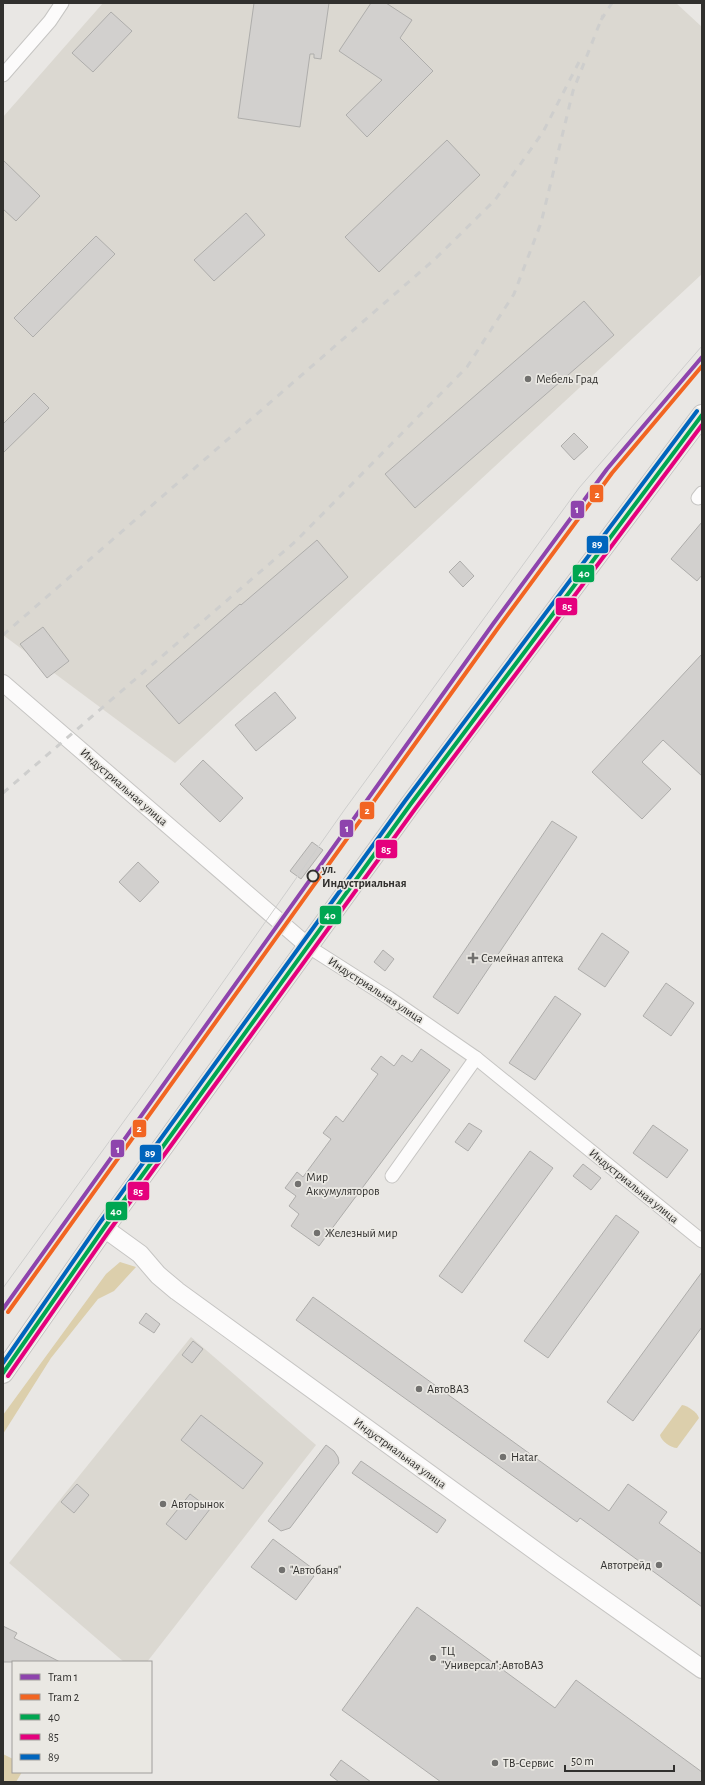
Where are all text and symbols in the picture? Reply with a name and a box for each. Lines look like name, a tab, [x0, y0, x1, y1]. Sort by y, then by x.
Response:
place label: Мебель Град	[536, 373, 598, 385]
marker: Мебель Град	[523, 374, 533, 384]
line badge: 2	[589, 484, 604, 503]
text: 2	[594, 489, 600, 500]
line badge: 1	[570, 500, 585, 519]
text: 1	[575, 504, 579, 515]
line badge: 89	[586, 535, 609, 554]
text: 89	[592, 539, 602, 550]
line badge: 40	[572, 564, 595, 583]
text: 40	[578, 568, 590, 579]
line badge: 85	[555, 597, 578, 616]
text: 85	[562, 601, 572, 612]
street label: Индустриальная улица	[77, 746, 170, 829]
line badge: 2	[359, 801, 375, 820]
text: 2	[364, 805, 370, 816]
line badge: 1	[339, 819, 354, 838]
text: 1	[345, 823, 349, 834]
line badge: 85	[375, 839, 398, 859]
text: 85	[381, 844, 391, 855]
place label: ул. Индустриальная	[321, 863, 407, 890]
marker: ул. Индустриальная	[306, 869, 320, 883]
line badge: 40	[319, 905, 342, 925]
text: 40	[324, 910, 336, 921]
place label: Семейная аптека	[481, 952, 564, 964]
marker: Семейная аптека	[468, 953, 478, 963]
street label: Индустриальная улица	[326, 955, 426, 1026]
line badge: 2	[132, 1119, 147, 1138]
text: 2	[136, 1123, 142, 1134]
line badge: 1	[110, 1139, 125, 1158]
text: 1	[116, 1144, 120, 1155]
line badge: 89	[139, 1144, 162, 1163]
street label: Индустриальная улица	[586, 1146, 681, 1227]
text: 89	[145, 1148, 155, 1159]
place label: Мир Аккумуляторов	[306, 1171, 380, 1198]
marker: Мир Аккумуляторов	[293, 1179, 303, 1189]
line badge: 85	[127, 1181, 150, 1201]
text: 85	[133, 1186, 143, 1197]
line badge: 40	[105, 1201, 128, 1221]
text: 40	[110, 1206, 122, 1217]
place label: Железный мир	[325, 1227, 398, 1239]
marker: Железный мир	[312, 1228, 322, 1238]
place label: АвтоВАЗ	[427, 1383, 469, 1395]
marker: АвтоВАЗ	[414, 1384, 424, 1394]
street label: Индустриальная улица	[351, 1416, 449, 1492]
place label: Hatar	[511, 1451, 538, 1463]
marker: Hatar	[498, 1452, 508, 1462]
place label: Авторынок	[171, 1498, 225, 1510]
marker: Авторынок	[158, 1499, 168, 1509]
place label: Автотрейд	[600, 1559, 651, 1571]
marker: Автотрейд	[654, 1560, 664, 1570]
place label: "Автобаня"	[290, 1564, 341, 1576]
marker: "Автобаня"	[277, 1565, 287, 1575]
place label: ТЦ "Универсал";АвтоВАЗ	[441, 1645, 544, 1671]
marker: ТЦ "Универсал";АвтоВАЗ	[428, 1653, 438, 1663]
legend	[12, 1661, 152, 1773]
text: Tram 1	[48, 1671, 78, 1683]
text: Tram 2	[48, 1691, 80, 1703]
text: 40	[48, 1711, 60, 1723]
text: 85	[48, 1731, 59, 1743]
scale bar	[565, 1747, 674, 1773]
text: 89	[48, 1751, 60, 1763]
text: 50 m	[571, 1755, 594, 1767]
place label: ТВ-Сервис	[503, 1757, 554, 1769]
marker: ТВ-Сервис	[490, 1758, 500, 1768]

